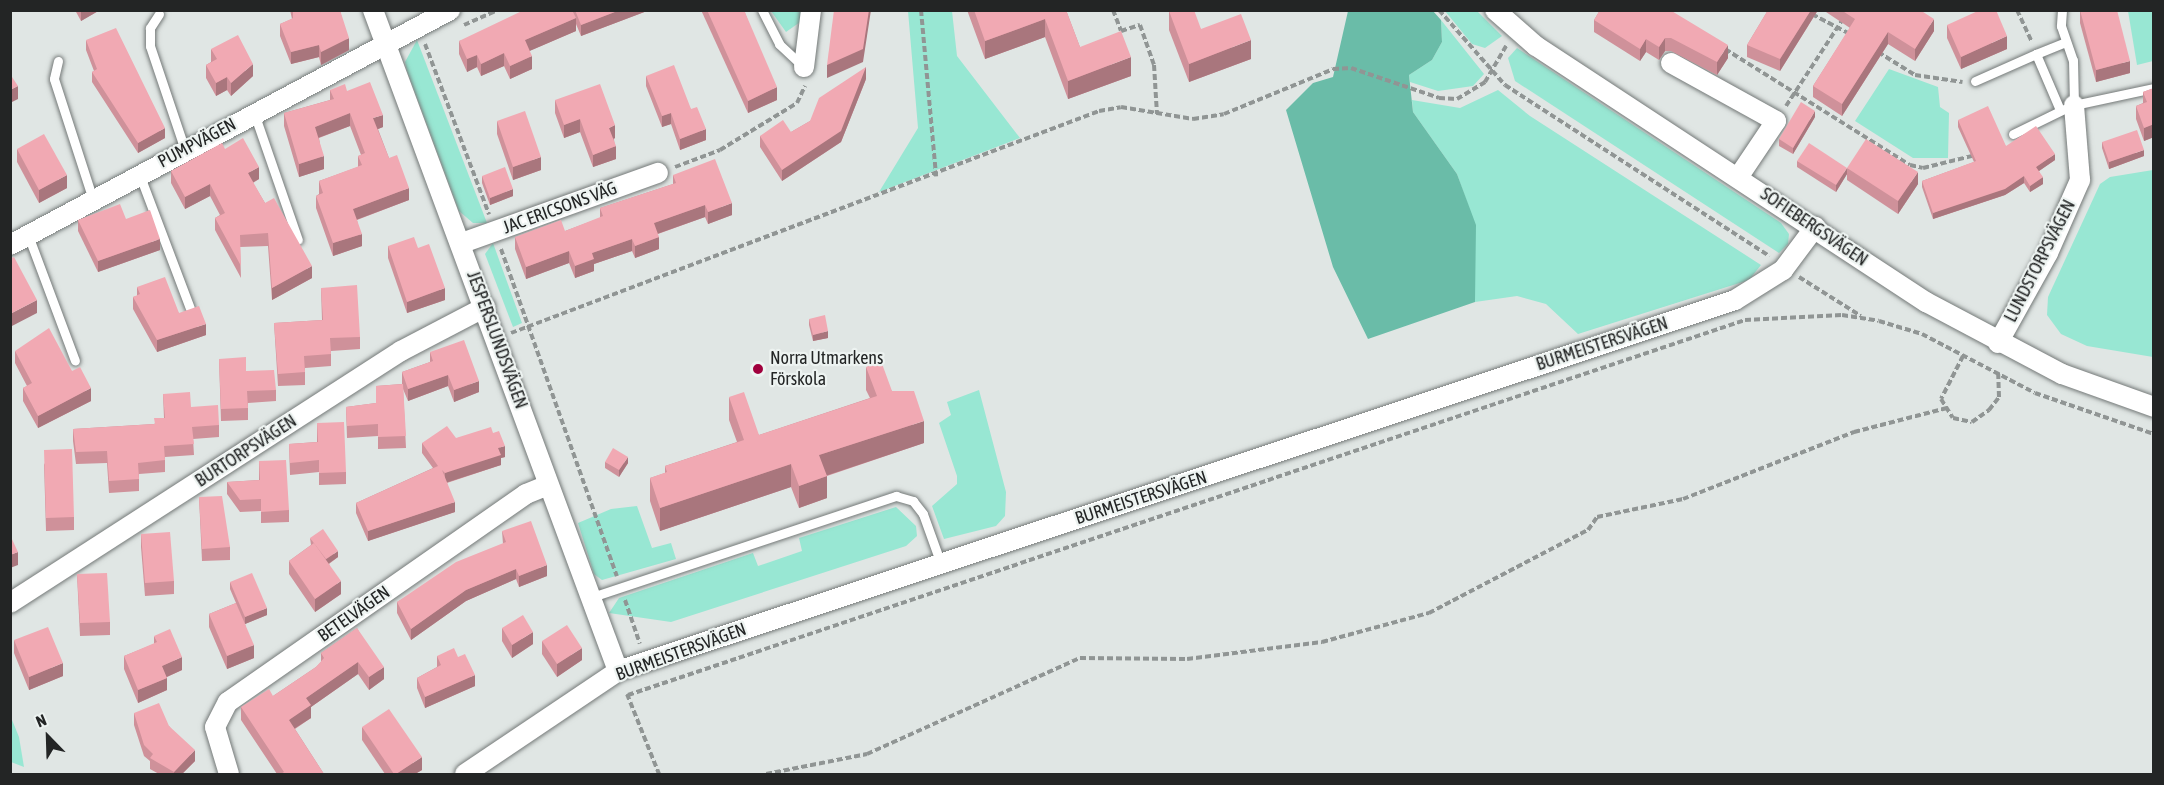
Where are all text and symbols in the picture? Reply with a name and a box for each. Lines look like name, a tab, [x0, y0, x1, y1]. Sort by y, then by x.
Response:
street label: PUMPVÄGEN	[154, 113, 240, 173]
street label: JAC ERICSONS VÄG	[500, 177, 620, 239]
street label: SOFIEBERGSVÄGEN	[1756, 183, 1872, 271]
street label: LUNDSTORPSVÄGEN	[2000, 196, 2080, 326]
street label: JESPERSLUNDSVÄGEN	[462, 268, 532, 412]
street label: BURMEISTERSVÄGEN	[1533, 313, 1671, 375]
place label: Norra Utmarkens Förskola	[770, 348, 883, 391]
marker: Norra Utmarkens Förskola	[751, 362, 765, 376]
street label: BURTORPSVÄGEN	[191, 410, 301, 492]
street label: BURMEISTERSVÄGEN	[1072, 467, 1210, 529]
street label: BETELVÄGEN	[314, 581, 394, 647]
street label: BURMEISTERSVÄGEN	[613, 618, 749, 686]
north arrow	[18, 707, 78, 767]
text: N	[33, 710, 49, 731]

